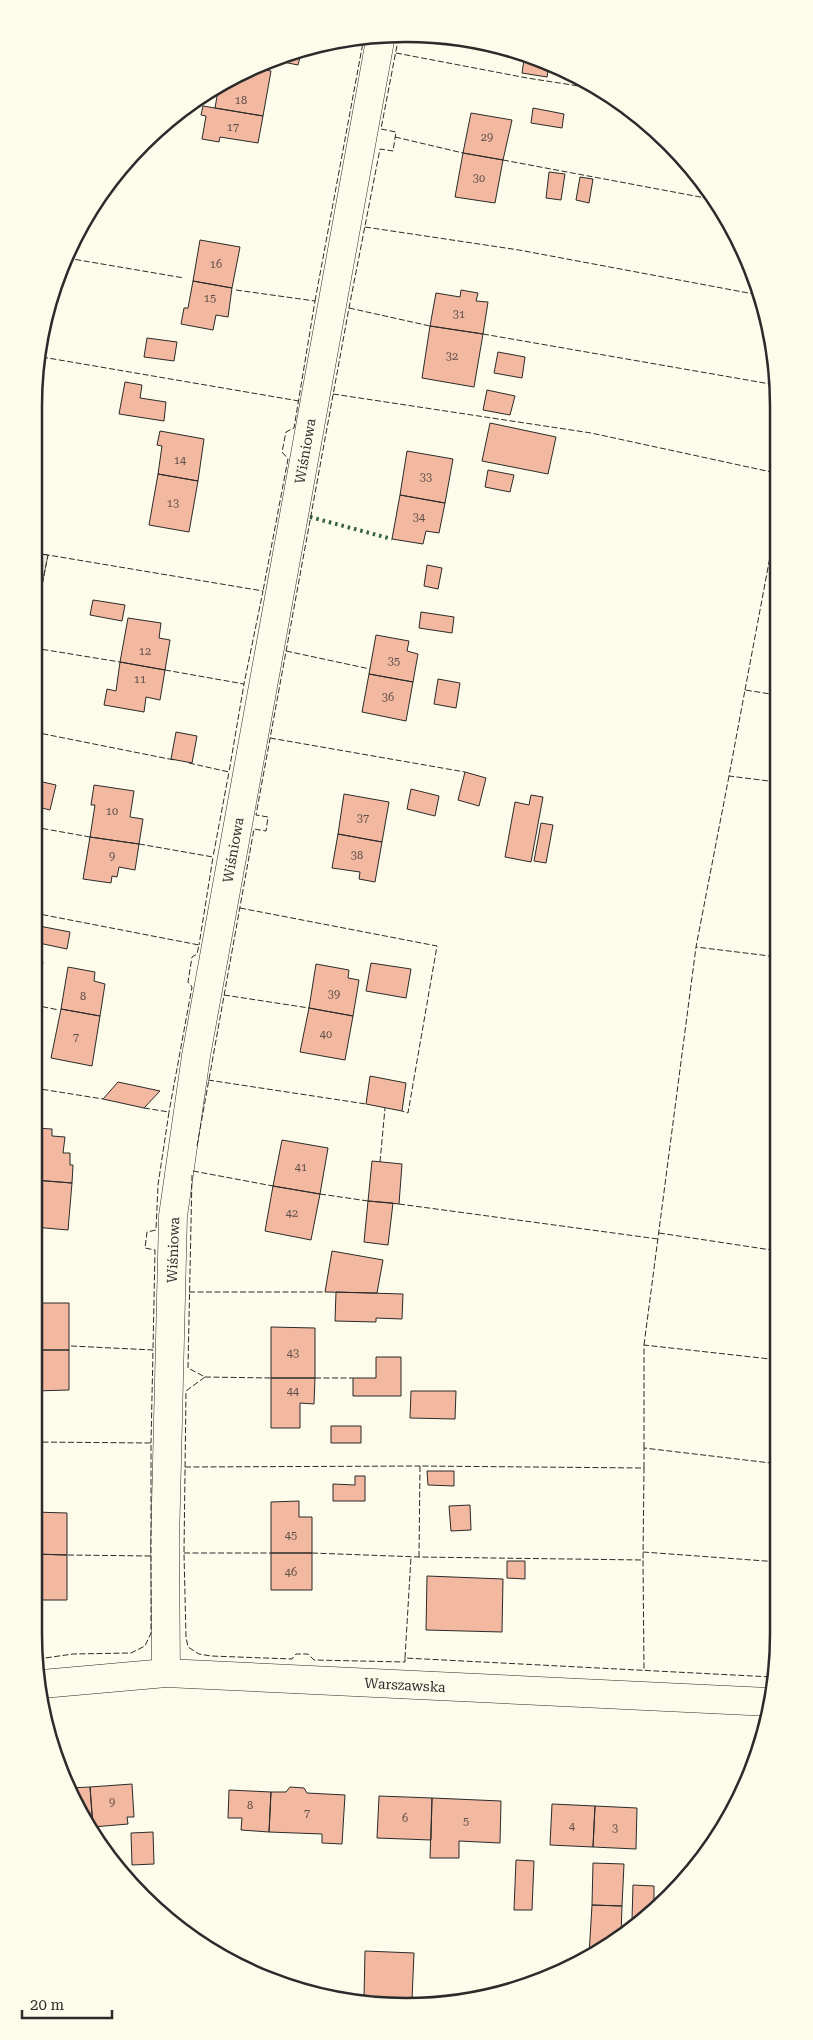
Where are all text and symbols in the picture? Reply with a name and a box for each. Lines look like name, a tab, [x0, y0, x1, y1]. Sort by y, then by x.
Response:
house number: 18	[235, 94, 247, 107]
house number: 17	[227, 121, 239, 134]
house number: 29	[481, 131, 493, 144]
house number: 30	[473, 172, 485, 185]
house number: 16	[210, 258, 222, 271]
house number: 15	[204, 292, 216, 305]
house number: 31	[453, 308, 465, 321]
house number: 32	[446, 350, 458, 363]
street label: Wiśniowa	[291, 417, 319, 485]
house number: 14	[174, 454, 187, 467]
house number: 33	[420, 471, 432, 484]
house number: 13	[167, 497, 179, 510]
house number: 34	[413, 511, 426, 524]
house number: 12	[139, 645, 151, 658]
house number: 35	[388, 655, 400, 668]
house number: 11	[134, 673, 146, 686]
house number: 36	[382, 691, 394, 704]
house number: 10	[106, 805, 118, 818]
house number: 37	[357, 812, 369, 825]
street label: Wiśniowa	[219, 816, 247, 884]
house number: 38	[351, 849, 363, 862]
house number: 9	[109, 850, 115, 863]
house number: 39	[328, 988, 340, 1001]
house number: 8	[80, 990, 86, 1003]
house number: 40	[320, 1028, 332, 1041]
house number: 7	[73, 1031, 79, 1044]
house number: 41	[295, 1161, 307, 1174]
house number: 42	[286, 1207, 298, 1220]
street label: Wiśniowa	[164, 1216, 182, 1283]
house number: 43	[287, 1347, 299, 1360]
house number: 44	[287, 1385, 300, 1398]
house number: 45	[285, 1529, 297, 1542]
house number: 46	[285, 1566, 297, 1579]
street label: Warszawska	[364, 1675, 447, 1695]
house number: 9	[109, 1796, 115, 1809]
house number: 8	[247, 1799, 253, 1812]
house number: 7	[304, 1807, 310, 1820]
house number: 6	[402, 1812, 408, 1825]
house number: 5	[463, 1815, 469, 1828]
house number: 4	[569, 1820, 576, 1833]
house number: 3	[612, 1822, 618, 1835]
scale bar	[22, 1988, 112, 2020]
text: 20 m	[30, 1996, 65, 2014]

